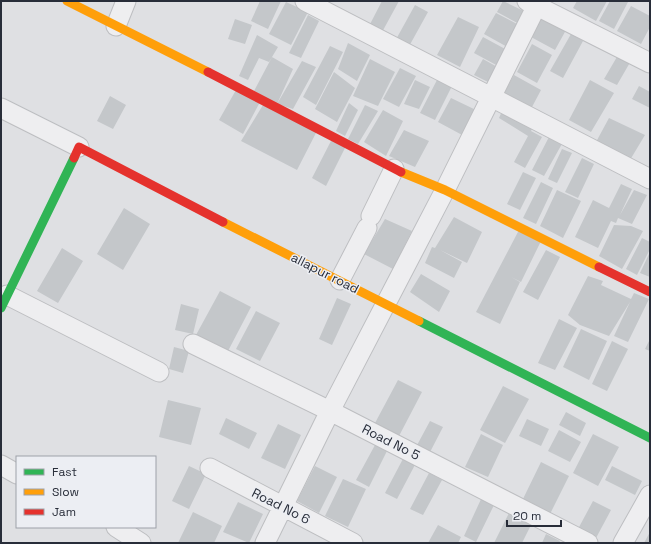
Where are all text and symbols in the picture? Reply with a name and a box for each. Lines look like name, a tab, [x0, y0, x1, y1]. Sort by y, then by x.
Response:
street label: allapur road	[288, 249, 362, 297]
street label: Road No 5	[359, 420, 423, 464]
legend	[16, 456, 156, 528]
text: Fast	[52, 464, 77, 480]
text: Slow	[52, 484, 79, 500]
street label: Road No 6	[249, 484, 313, 528]
scale bar	[507, 502, 561, 528]
text: Jam	[52, 504, 76, 520]
text: 20 m	[513, 508, 541, 524]

